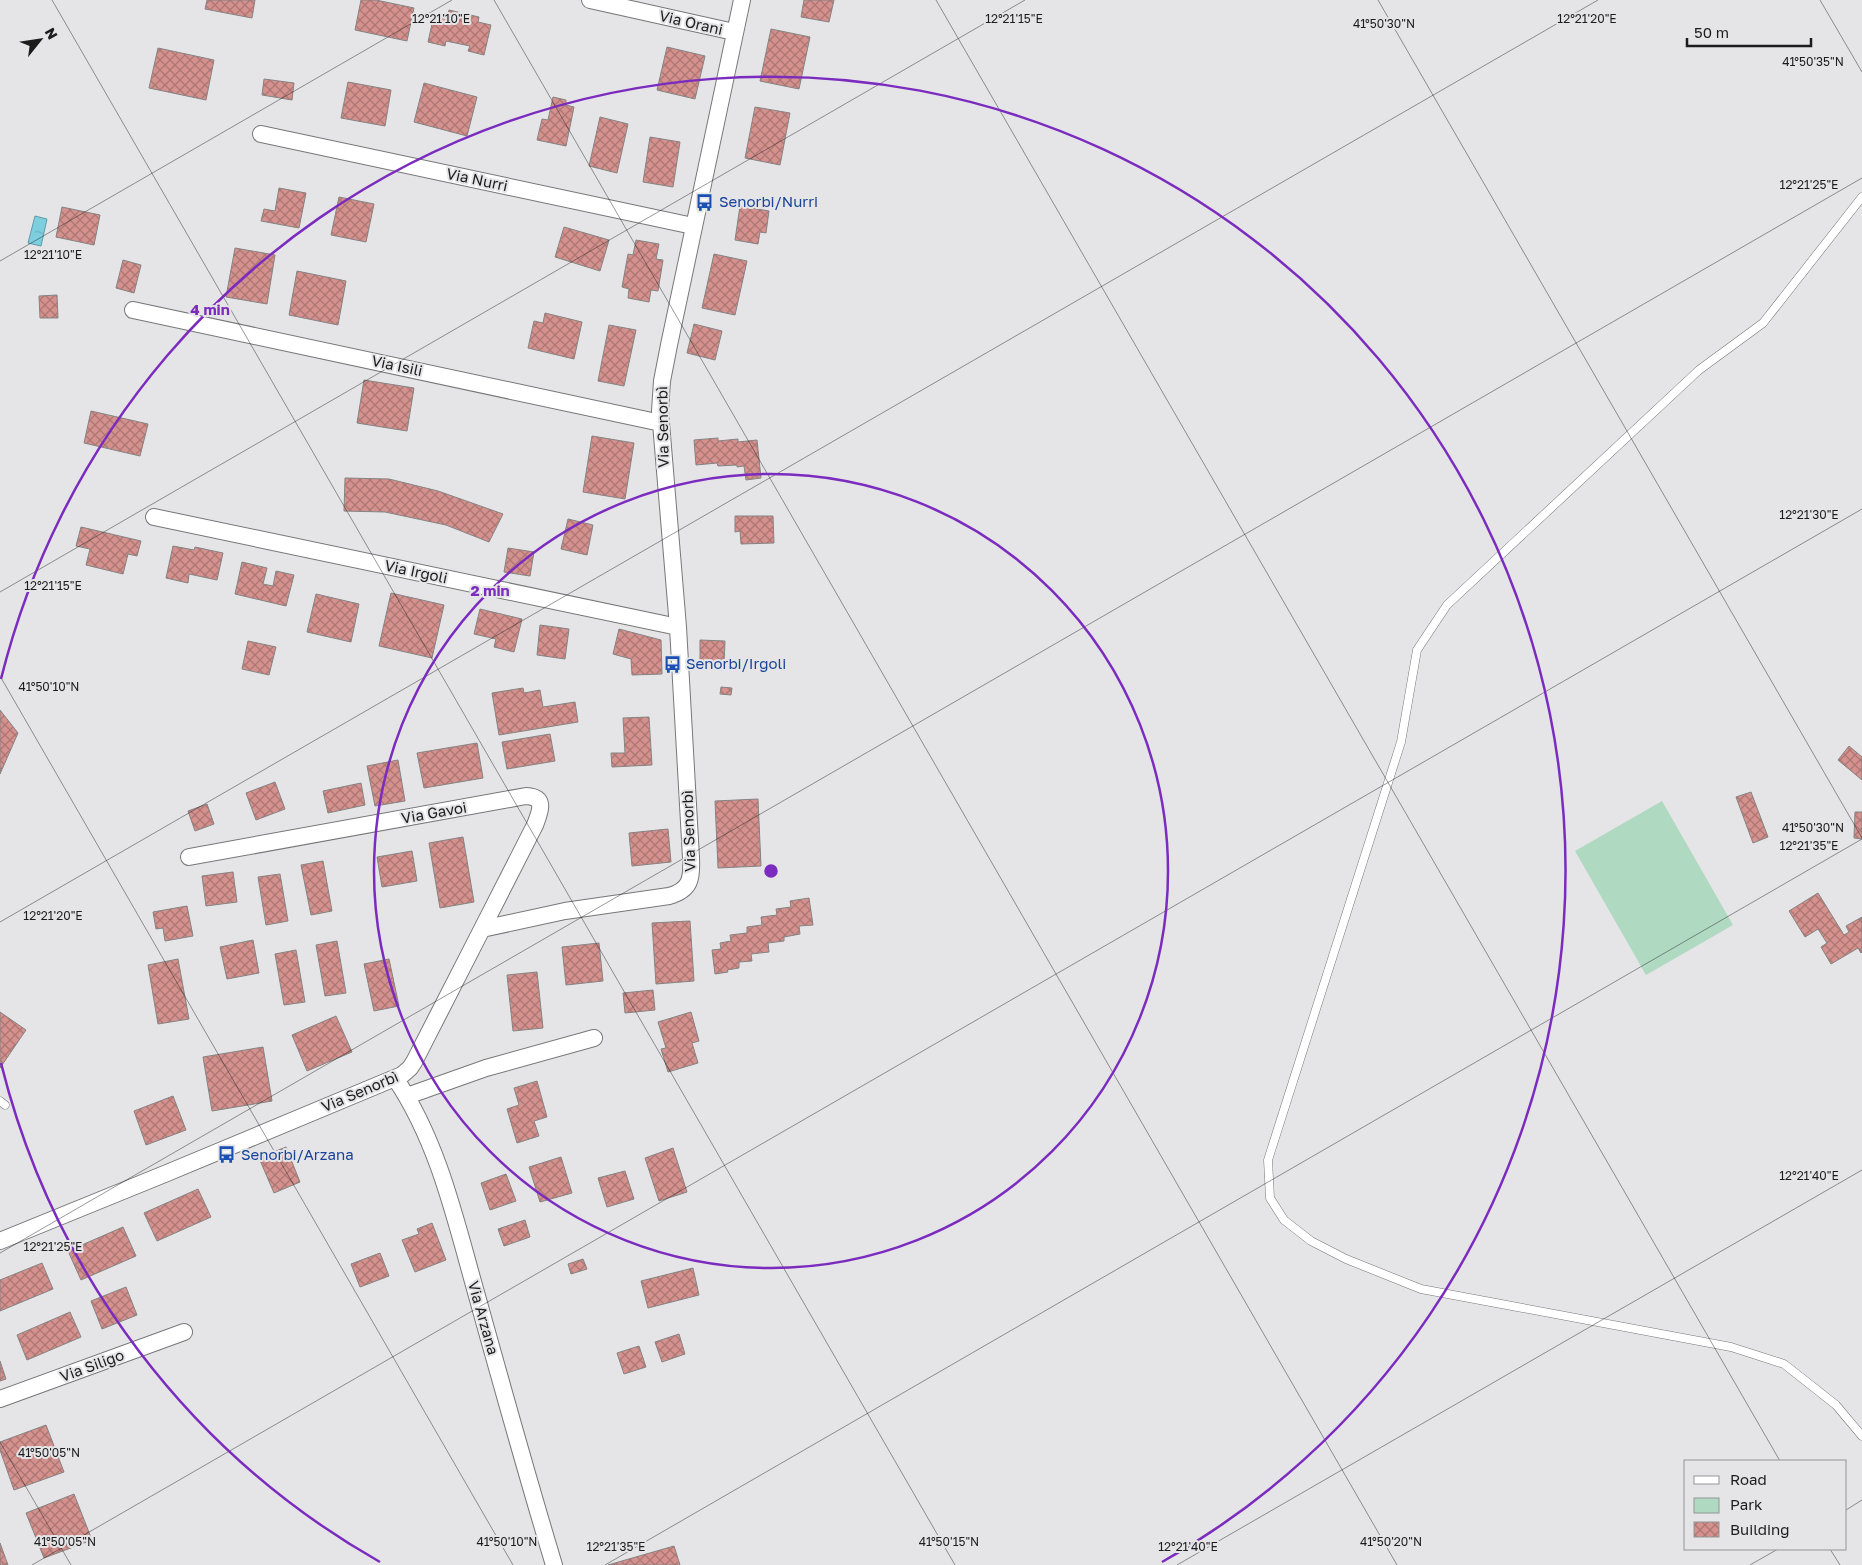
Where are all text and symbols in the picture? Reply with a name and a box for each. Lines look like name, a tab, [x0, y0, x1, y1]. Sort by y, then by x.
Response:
street label: Via Orani	[658, 6, 725, 38]
text: 12°21'10"E	[412, 11, 470, 26]
text: 12°21'15"E	[985, 11, 1043, 26]
text: 12°21'20"E	[1557, 11, 1617, 26]
north arrow	[15, 15, 65, 65]
scale bar	[1687, 15, 1811, 47]
text: 41°50'30"N	[1353, 16, 1415, 31]
text: 50 m	[1694, 23, 1729, 41]
text: N	[42, 24, 62, 42]
text: 41°50'35"N	[1782, 54, 1844, 69]
street label: Via Nurri	[445, 164, 510, 194]
text: 12°21'25"E	[1780, 177, 1838, 192]
bus stop icon: Senorbi/Nurri	[695, 192, 715, 212]
place label: Senorbi/Nurri	[719, 192, 818, 210]
text: 12°21'10"E	[24, 247, 82, 262]
text: 4 min	[190, 300, 230, 318]
street label: Via Isili	[370, 351, 424, 379]
street label: Via Senorbì	[652, 386, 672, 468]
text: 12°21'30"E	[1779, 507, 1839, 522]
street label: Via Irgoli	[383, 556, 449, 586]
text: 12°21'15"E	[24, 578, 82, 593]
text: 2 min	[470, 581, 510, 599]
bus stop icon: Senorbi/Irgoli	[662, 654, 682, 674]
place label: Senorbi/Irgoli	[686, 654, 786, 672]
text: 41°50'10"N	[19, 679, 79, 694]
street label: Via Senorbì	[678, 790, 698, 872]
street label: Via Gavoi	[400, 797, 468, 827]
text: 41°50'30"N	[1782, 820, 1844, 835]
text: 12°21'35"E	[1780, 838, 1838, 853]
centre of rings	[762, 862, 780, 880]
text: 12°21'20"E	[23, 908, 83, 923]
street label: Via Senorbì	[318, 1067, 401, 1115]
bus stop icon: Senorbi/Arzana	[217, 1145, 237, 1165]
place label: Senorbi/Arzana	[241, 1145, 354, 1163]
text: 12°21'40"E	[1779, 1168, 1839, 1183]
text: 12°21'25"E	[24, 1239, 82, 1254]
street label: Via Arzana	[465, 1279, 503, 1357]
street label: Via Siligo	[57, 1345, 126, 1385]
text: 41°50'05"N	[18, 1445, 80, 1460]
legend	[1684, 1460, 1847, 1550]
text: Road	[1730, 1470, 1767, 1488]
text: Park	[1730, 1495, 1763, 1513]
text: Building	[1730, 1520, 1790, 1538]
text: 41°50'05"N	[34, 1534, 96, 1549]
text: 41°50'10"N	[477, 1534, 537, 1549]
text: 41°50'15"N	[919, 1534, 979, 1549]
text: 41°50'20"N	[1360, 1534, 1422, 1549]
text: 12°21'35"E	[587, 1539, 645, 1554]
text: 12°21'40"E	[1158, 1539, 1218, 1554]

